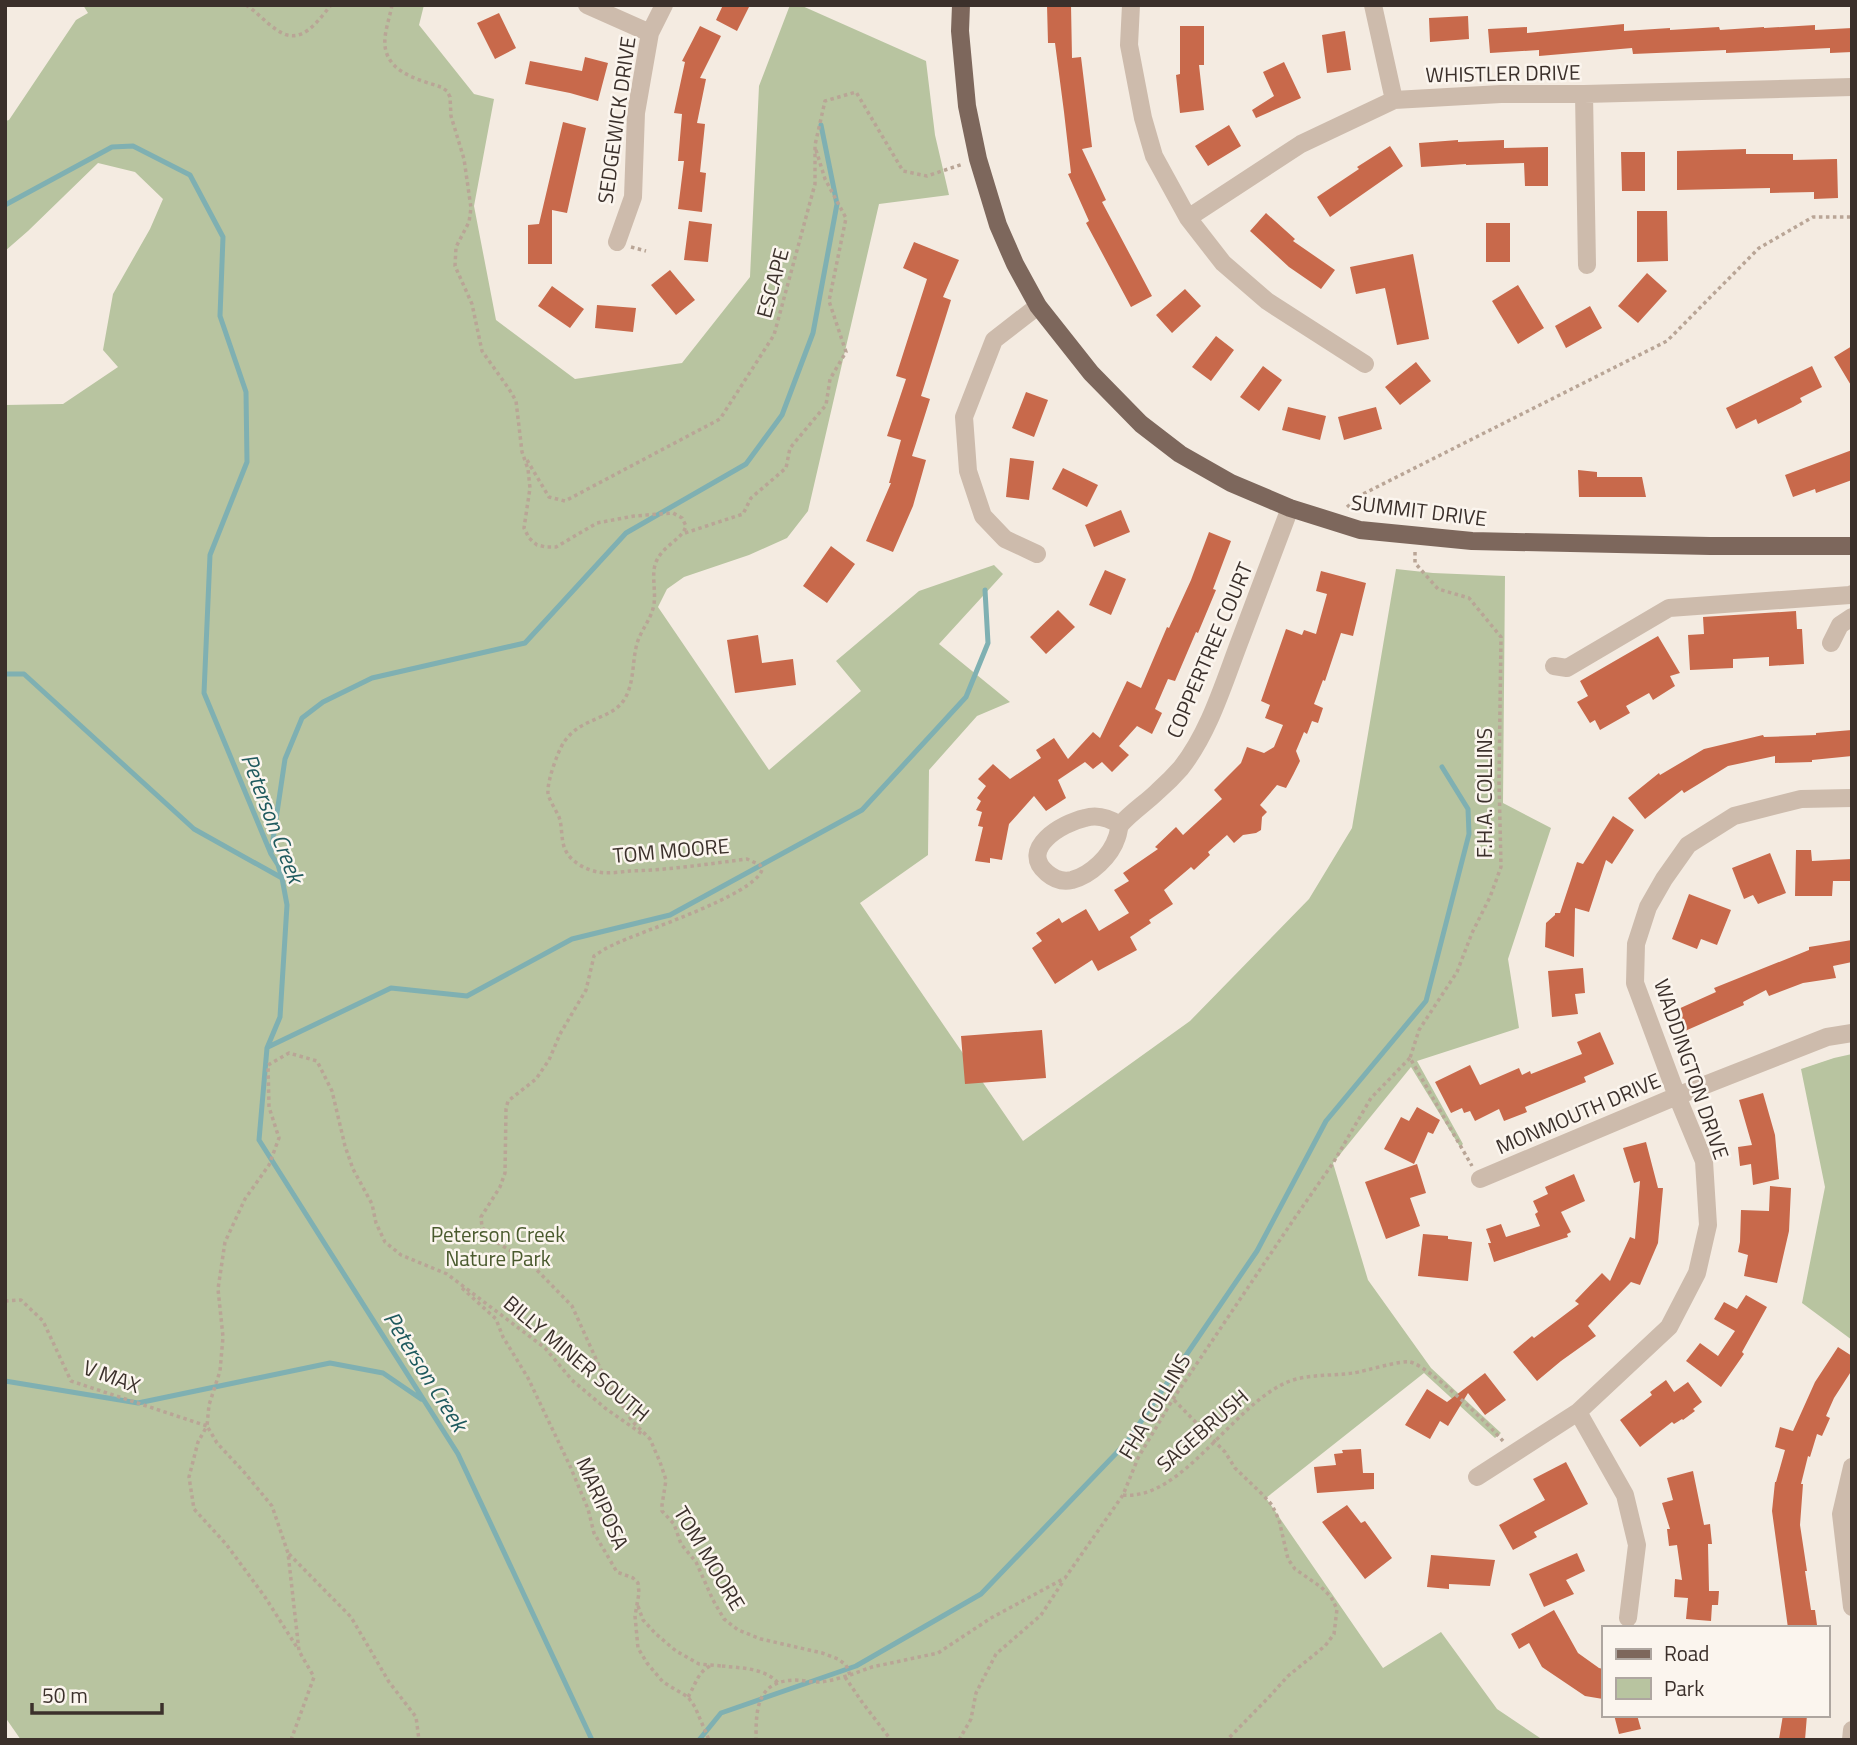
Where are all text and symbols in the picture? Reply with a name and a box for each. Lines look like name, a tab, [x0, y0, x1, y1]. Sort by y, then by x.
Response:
street label: SEDGEWICK DRIVE	[588, 34, 644, 206]
street label: WHISTLER DRIVE	[1425, 56, 1581, 90]
street label: ESCAPE	[747, 245, 797, 321]
street label: SUMMIT DRIVE	[1349, 486, 1489, 534]
street label: COPPERTREE COURT	[1157, 557, 1261, 743]
street label: F.H.A. COLLINS	[1468, 728, 1500, 858]
water label: Peterson Creek	[232, 748, 315, 890]
street label: TOM MOORE	[611, 829, 731, 871]
street label: WADDINGTON DRIVE	[1646, 975, 1738, 1163]
street label: MONMOUTH DRIVE	[1491, 1064, 1665, 1162]
park label: Peterson Creek Nature Park	[431, 1218, 565, 1274]
street label: BILLY MINER SOUTH	[497, 1287, 657, 1429]
water label: Peterson Creek	[375, 1304, 478, 1440]
street label: FHA COLLINS	[1110, 1347, 1198, 1465]
street label: V MAX	[79, 1351, 145, 1401]
street label: SAGEBRUSH	[1149, 1381, 1255, 1479]
street label: MARIPOSA	[568, 1452, 638, 1555]
street label: TOM MOORE	[666, 1500, 754, 1616]
legend	[1602, 1626, 1829, 1717]
text: Road	[1664, 1637, 1709, 1669]
scale bar	[32, 1672, 161, 1716]
text: Park	[1664, 1672, 1704, 1704]
text: 50 m	[42, 1679, 88, 1711]

